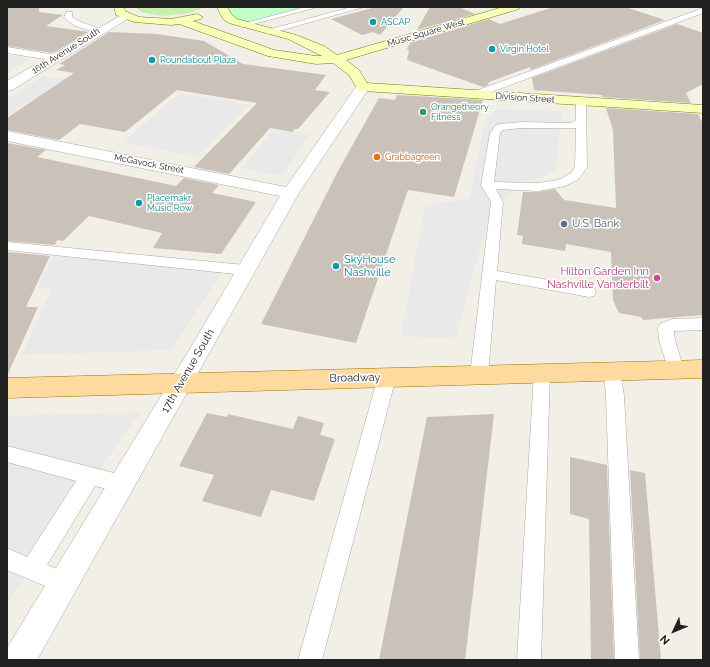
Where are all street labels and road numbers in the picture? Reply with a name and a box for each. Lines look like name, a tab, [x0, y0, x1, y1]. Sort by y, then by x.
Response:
street label: Music Square West	[386, 17, 466, 49]
street label: 16th Avenue South	[30, 26, 102, 76]
street label: Division Street	[495, 91, 555, 105]
street label: McGavock Street	[113, 152, 185, 176]
street label: 17th Avenue South	[159, 327, 217, 415]
street label: Broadway	[329, 371, 381, 385]

